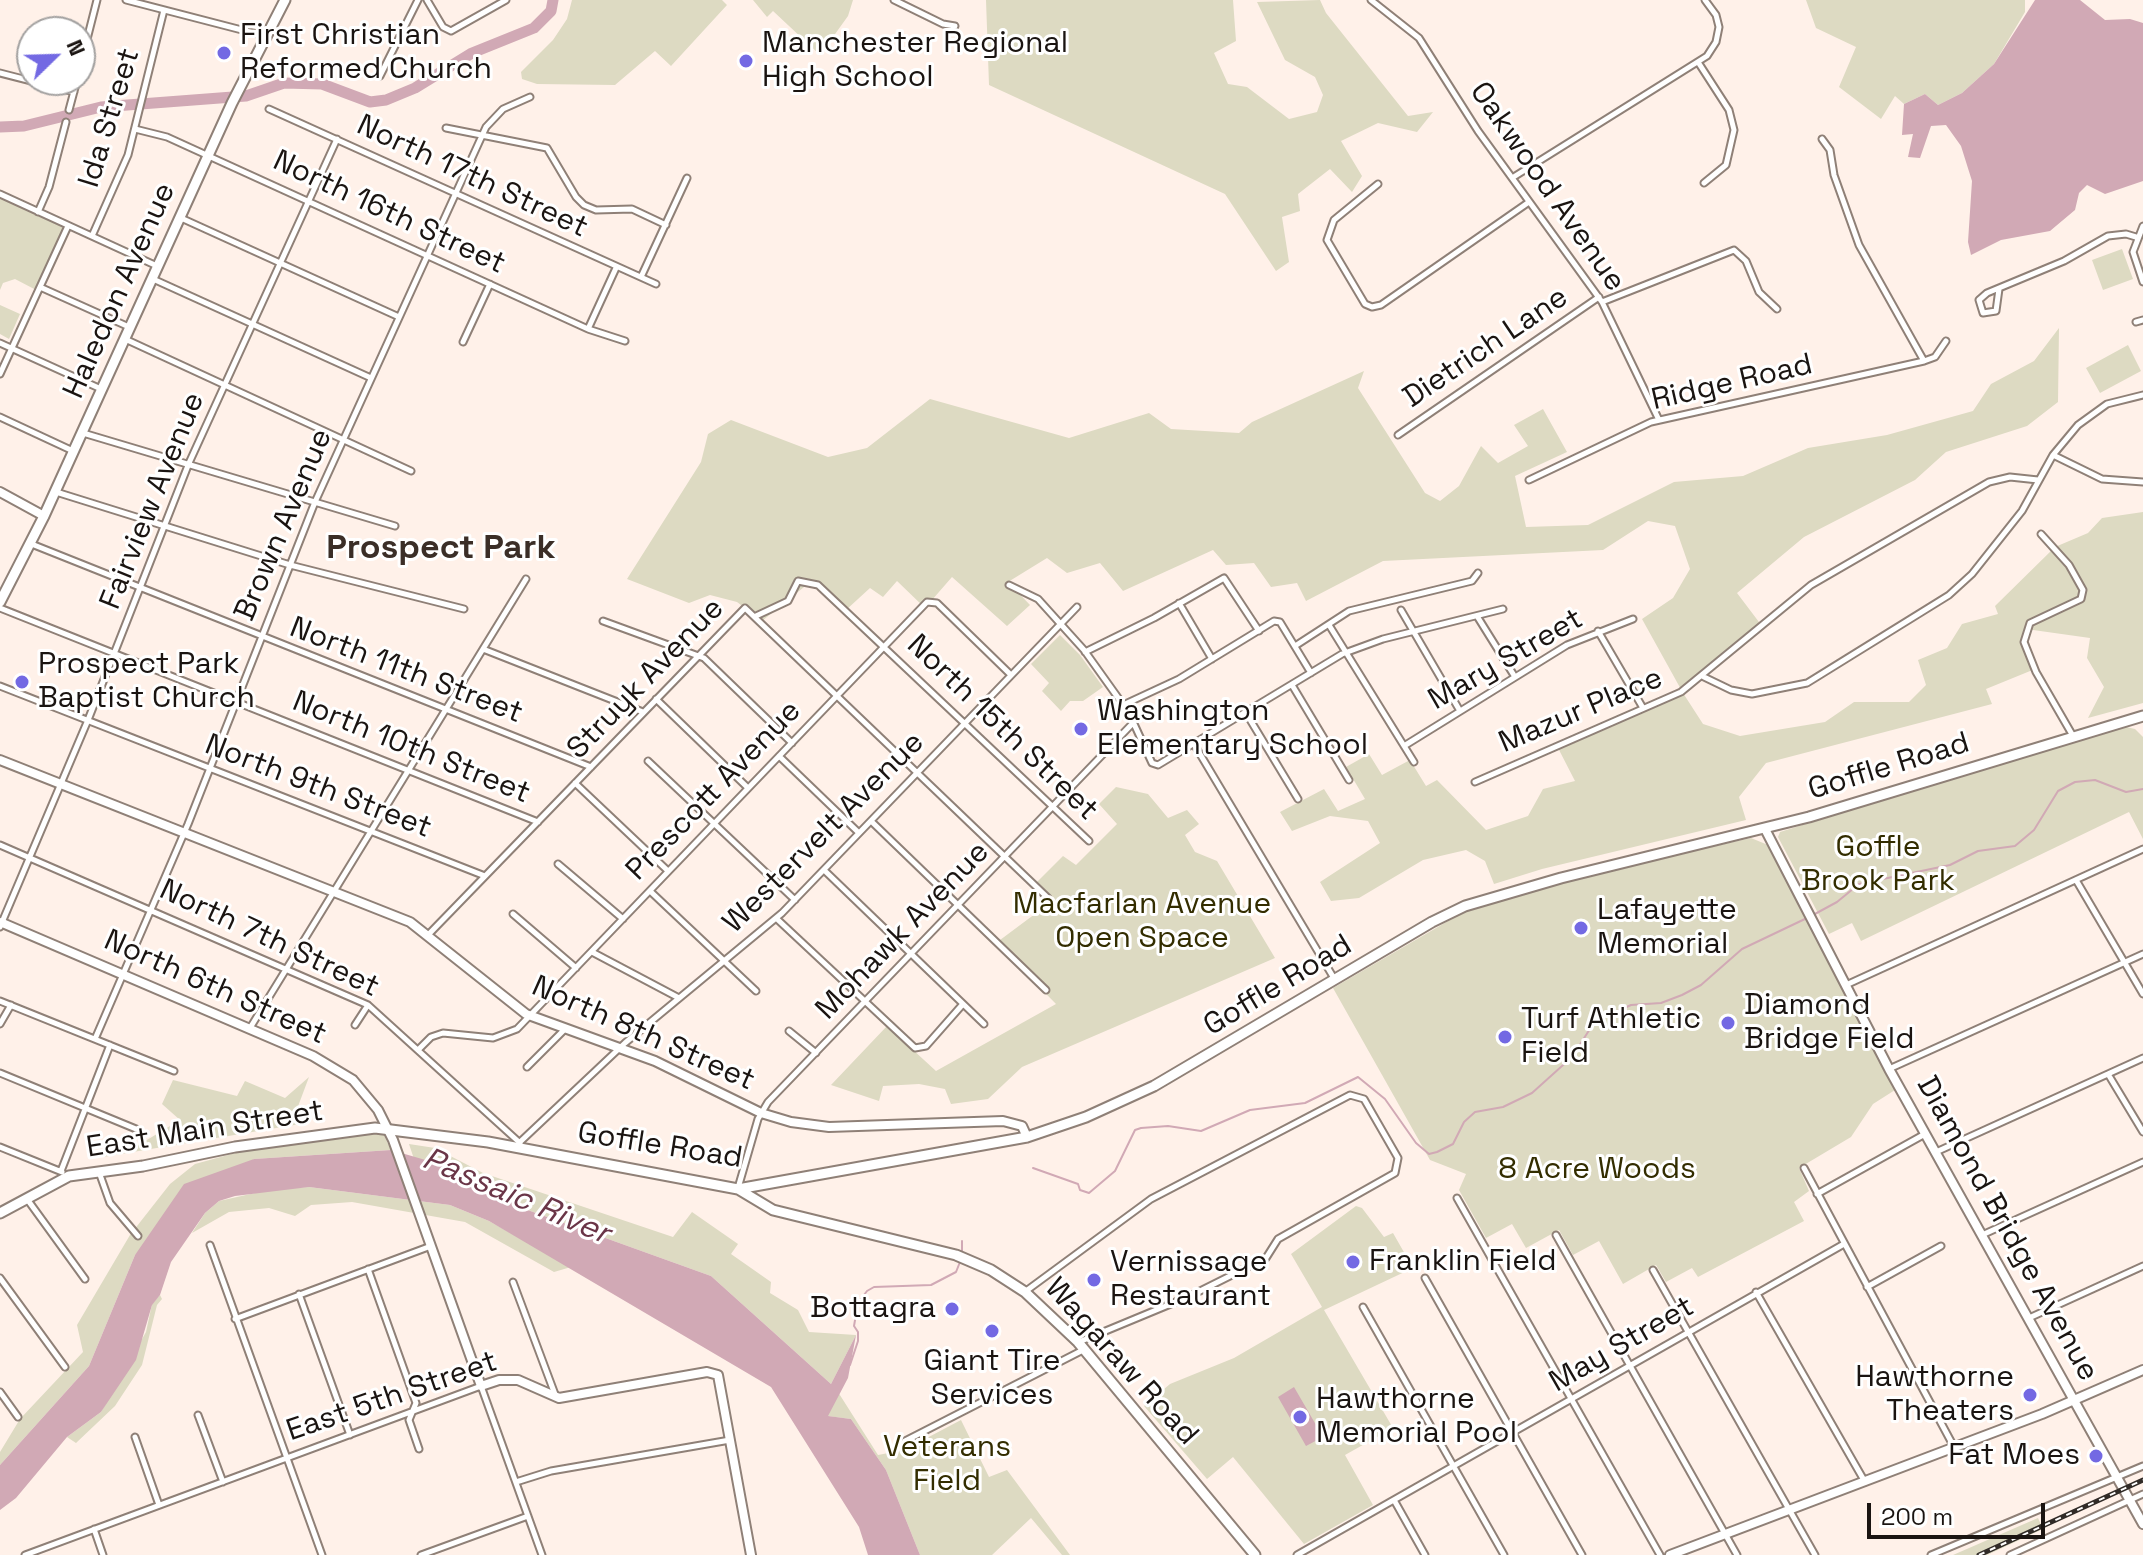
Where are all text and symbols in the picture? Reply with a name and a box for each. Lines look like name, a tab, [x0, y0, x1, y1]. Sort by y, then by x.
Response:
north arrow	[16, 16, 96, 96]
place label: First Christian Reformed Church	[240, 18, 492, 88]
place label: Manchester Regional High School	[762, 26, 1068, 96]
text: N	[60, 35, 92, 60]
street label: Ida Street	[72, 44, 148, 192]
marker: First Christian Reformed Church	[215, 44, 233, 62]
marker: Manchester Regional High School	[737, 52, 755, 70]
street label: Oakwood Avenue	[1461, 75, 1633, 299]
street label: North 17th Street	[351, 108, 593, 246]
street label: North 16th Street	[267, 143, 511, 283]
street label: Haledon Avenue	[56, 178, 184, 404]
street label: Dietrich Lane	[1397, 280, 1575, 416]
street label: Ridge Road	[1648, 347, 1816, 419]
street label: Fairview Avenue	[93, 387, 213, 615]
street label: Brown Avenue	[227, 424, 341, 626]
district label: Prospect Park	[326, 529, 556, 569]
street label: Struyk Avenue	[560, 591, 732, 767]
street label: Mary Street	[1422, 601, 1590, 719]
street label: North 11th Street	[285, 610, 527, 732]
street label: North 15th Street	[899, 628, 1105, 828]
place label: Prospect Park Baptist Church	[38, 647, 255, 718]
street label: Mazur Place	[1494, 660, 1668, 762]
marker: Prospect Park Baptist Church	[13, 673, 31, 691]
street label: North 10th Street	[287, 684, 535, 812]
street label: Prescott Avenue	[619, 694, 809, 888]
place label: Washington Elementary School	[1097, 694, 1368, 764]
marker: Washington Elementary School	[1072, 720, 1090, 738]
street label: Westervelt Avenue	[716, 725, 932, 941]
street label: Goffle Road	[1804, 725, 1974, 809]
street label: North 9th Street	[200, 727, 436, 847]
park label: Goffle Brook Park	[1801, 830, 1955, 900]
street label: Mohawk Avenue	[809, 834, 997, 1028]
street label: North 7th Street	[153, 872, 385, 1006]
park label: Macfarlan Avenue Open Space	[1013, 887, 1271, 958]
place label: Lafayette Memorial	[1597, 893, 1737, 964]
marker: Lafayette Memorial	[1572, 919, 1590, 937]
street label: North 6th Street	[98, 923, 332, 1053]
street label: Goffle Road	[1197, 928, 1359, 1044]
street label: North 8th Street	[526, 969, 760, 1099]
place label: Diamond Bridge Field	[1744, 988, 1915, 1058]
place label: Turf Athletic Field	[1521, 1002, 1701, 1072]
marker: Diamond Bridge Field	[1719, 1014, 1737, 1032]
marker: Turf Athletic Field	[1496, 1028, 1514, 1046]
street label: Diamond Bridge Avenue	[1908, 1070, 2106, 1388]
street label: East Main Street	[84, 1094, 326, 1166]
street label: Goffle Road	[575, 1115, 745, 1177]
water label: Passaic River	[416, 1140, 616, 1254]
park label: 8 Acre Woods	[1498, 1152, 1696, 1188]
place label: Franklin Field	[1369, 1244, 1557, 1280]
place label: Vernissage Restaurant	[1110, 1245, 1271, 1316]
marker: Franklin Field	[1344, 1253, 1362, 1271]
street label: Wagaraw Road	[1037, 1271, 1205, 1453]
marker: Vernissage Restaurant	[1085, 1271, 1103, 1289]
street label: May Street	[1543, 1289, 1701, 1401]
place label: Bottagra	[810, 1291, 936, 1327]
marker: Bottagra	[943, 1300, 961, 1318]
marker: Giant Tire Services	[983, 1322, 1001, 1340]
street label: East 5th Street	[282, 1344, 502, 1450]
place label: Giant Tire Services	[923, 1344, 1061, 1414]
place label: Hawthorne Theaters	[1855, 1360, 2014, 1430]
place label: Hawthorne Memorial Pool	[1316, 1382, 1517, 1452]
marker: Hawthorne Theaters	[2021, 1386, 2039, 1404]
marker: Hawthorne Memorial Pool	[1291, 1408, 1309, 1426]
park label: Veterans Field	[883, 1430, 1011, 1500]
place label: Fat Moes	[1948, 1438, 2080, 1474]
marker: Fat Moes	[2087, 1447, 2105, 1465]
scale bar	[1871, 1487, 2049, 1537]
text: 200 m	[1881, 1501, 1953, 1532]

